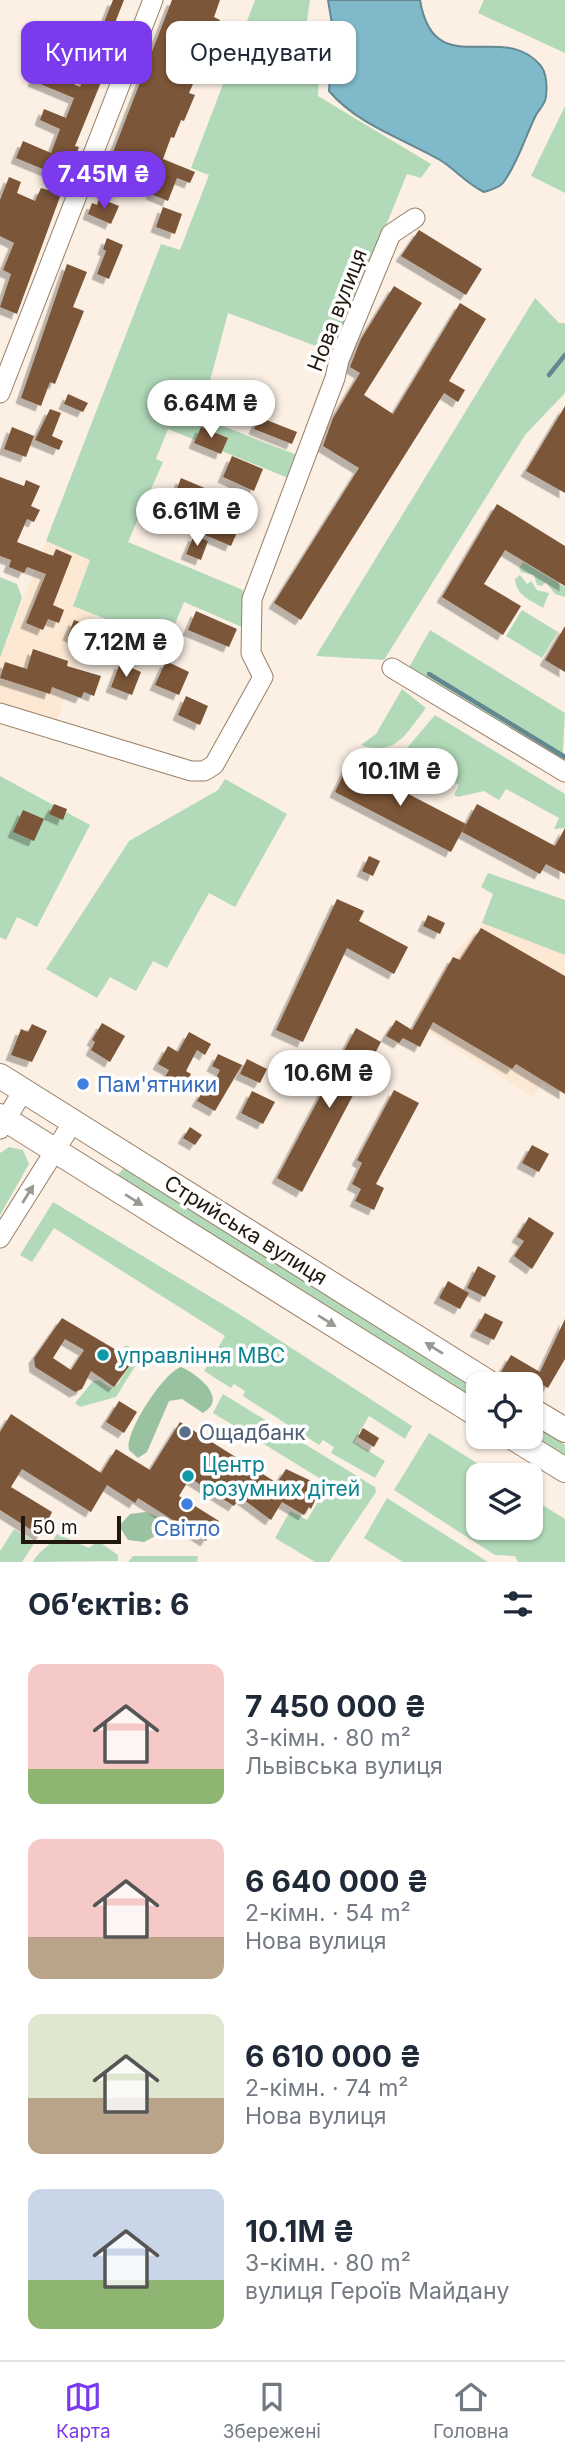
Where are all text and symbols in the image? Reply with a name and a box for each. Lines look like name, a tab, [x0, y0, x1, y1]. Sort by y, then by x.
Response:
chip: Купити	[21, 21, 152, 84]
chip: Орендувати	[166, 21, 356, 84]
pin: 7.45M ₴	[39, 152, 169, 211]
text: 7.45M ₴	[58, 160, 150, 188]
street label: Нова вулиця	[302, 245, 372, 375]
pin: 6.64M ₴	[146, 380, 276, 440]
text: 6.64M ₴	[163, 389, 259, 417]
pin: 6.61M ₴	[132, 489, 262, 548]
text: 6.61M ₴	[152, 497, 242, 525]
pin: 7.12M ₴	[61, 620, 191, 679]
text: 7.12M ₴	[84, 628, 168, 656]
pin: 10.1M ₴	[335, 748, 465, 808]
text: 10.1M ₴	[358, 757, 442, 785]
pin: 10.6M ₴	[264, 1050, 394, 1110]
text: 10.6M ₴	[284, 1059, 374, 1087]
place label: Пам'ятники	[97, 1072, 217, 1097]
marker: Пам'ятники	[75, 1076, 91, 1092]
street label: Стрийська вулиця	[160, 1170, 332, 1290]
one-way arrow	[21, 1184, 34, 1203]
one-way arrow	[125, 1194, 144, 1207]
one-way arrow	[318, 1315, 337, 1328]
one-way arrow	[424, 1342, 443, 1355]
place label: управління МВС	[117, 1343, 285, 1368]
marker: управління МВС	[95, 1347, 111, 1363]
map controls	[466, 1372, 543, 1540]
button: locate	[466, 1372, 543, 1449]
place label: Ощадбанк	[199, 1420, 306, 1445]
marker: Ощадбанк	[177, 1424, 193, 1440]
place label: Центр розумних дітей	[202, 1452, 360, 1501]
button: layers	[466, 1463, 543, 1540]
marker: Центр розумних дітей	[180, 1468, 196, 1484]
marker: Світло	[179, 1496, 195, 1512]
scale bar	[21, 1513, 121, 1545]
text: 50 m	[32, 1516, 78, 1539]
place label: Світло	[154, 1516, 220, 1541]
icon: filters	[499, 1585, 537, 1623]
text: Об’єктів: 6	[28, 1586, 190, 1622]
text: 7 450 000 ₴	[245, 1688, 426, 1724]
icon: home	[84, 1692, 168, 1776]
text: 3-кімн. · 80 m²	[245, 1724, 411, 1752]
text: Львівська вулиця	[245, 1752, 443, 1780]
text: 6 640 000 ₴	[245, 1863, 429, 1899]
icon: home	[84, 1867, 168, 1951]
text: 2-кімн. · 54 m²	[245, 1899, 411, 1927]
text: Нова вулиця	[245, 1927, 386, 1955]
text: 6 610 000 ₴	[245, 2038, 421, 2074]
icon: home	[84, 2042, 168, 2126]
text: 2-кімн. · 74 m²	[245, 2074, 408, 2102]
text: Нова вулиця	[245, 2102, 386, 2130]
text: 10.1M ₴	[245, 2213, 355, 2249]
icon: home	[84, 2217, 168, 2301]
text: 3-кімн. · 80 m²	[245, 2249, 411, 2277]
text: вулиця Героїв Майдану	[245, 2277, 509, 2305]
tab: Карта	[56, 2378, 111, 2443]
tab: Збережені	[223, 2378, 321, 2443]
tab: Головна	[433, 2378, 509, 2443]

